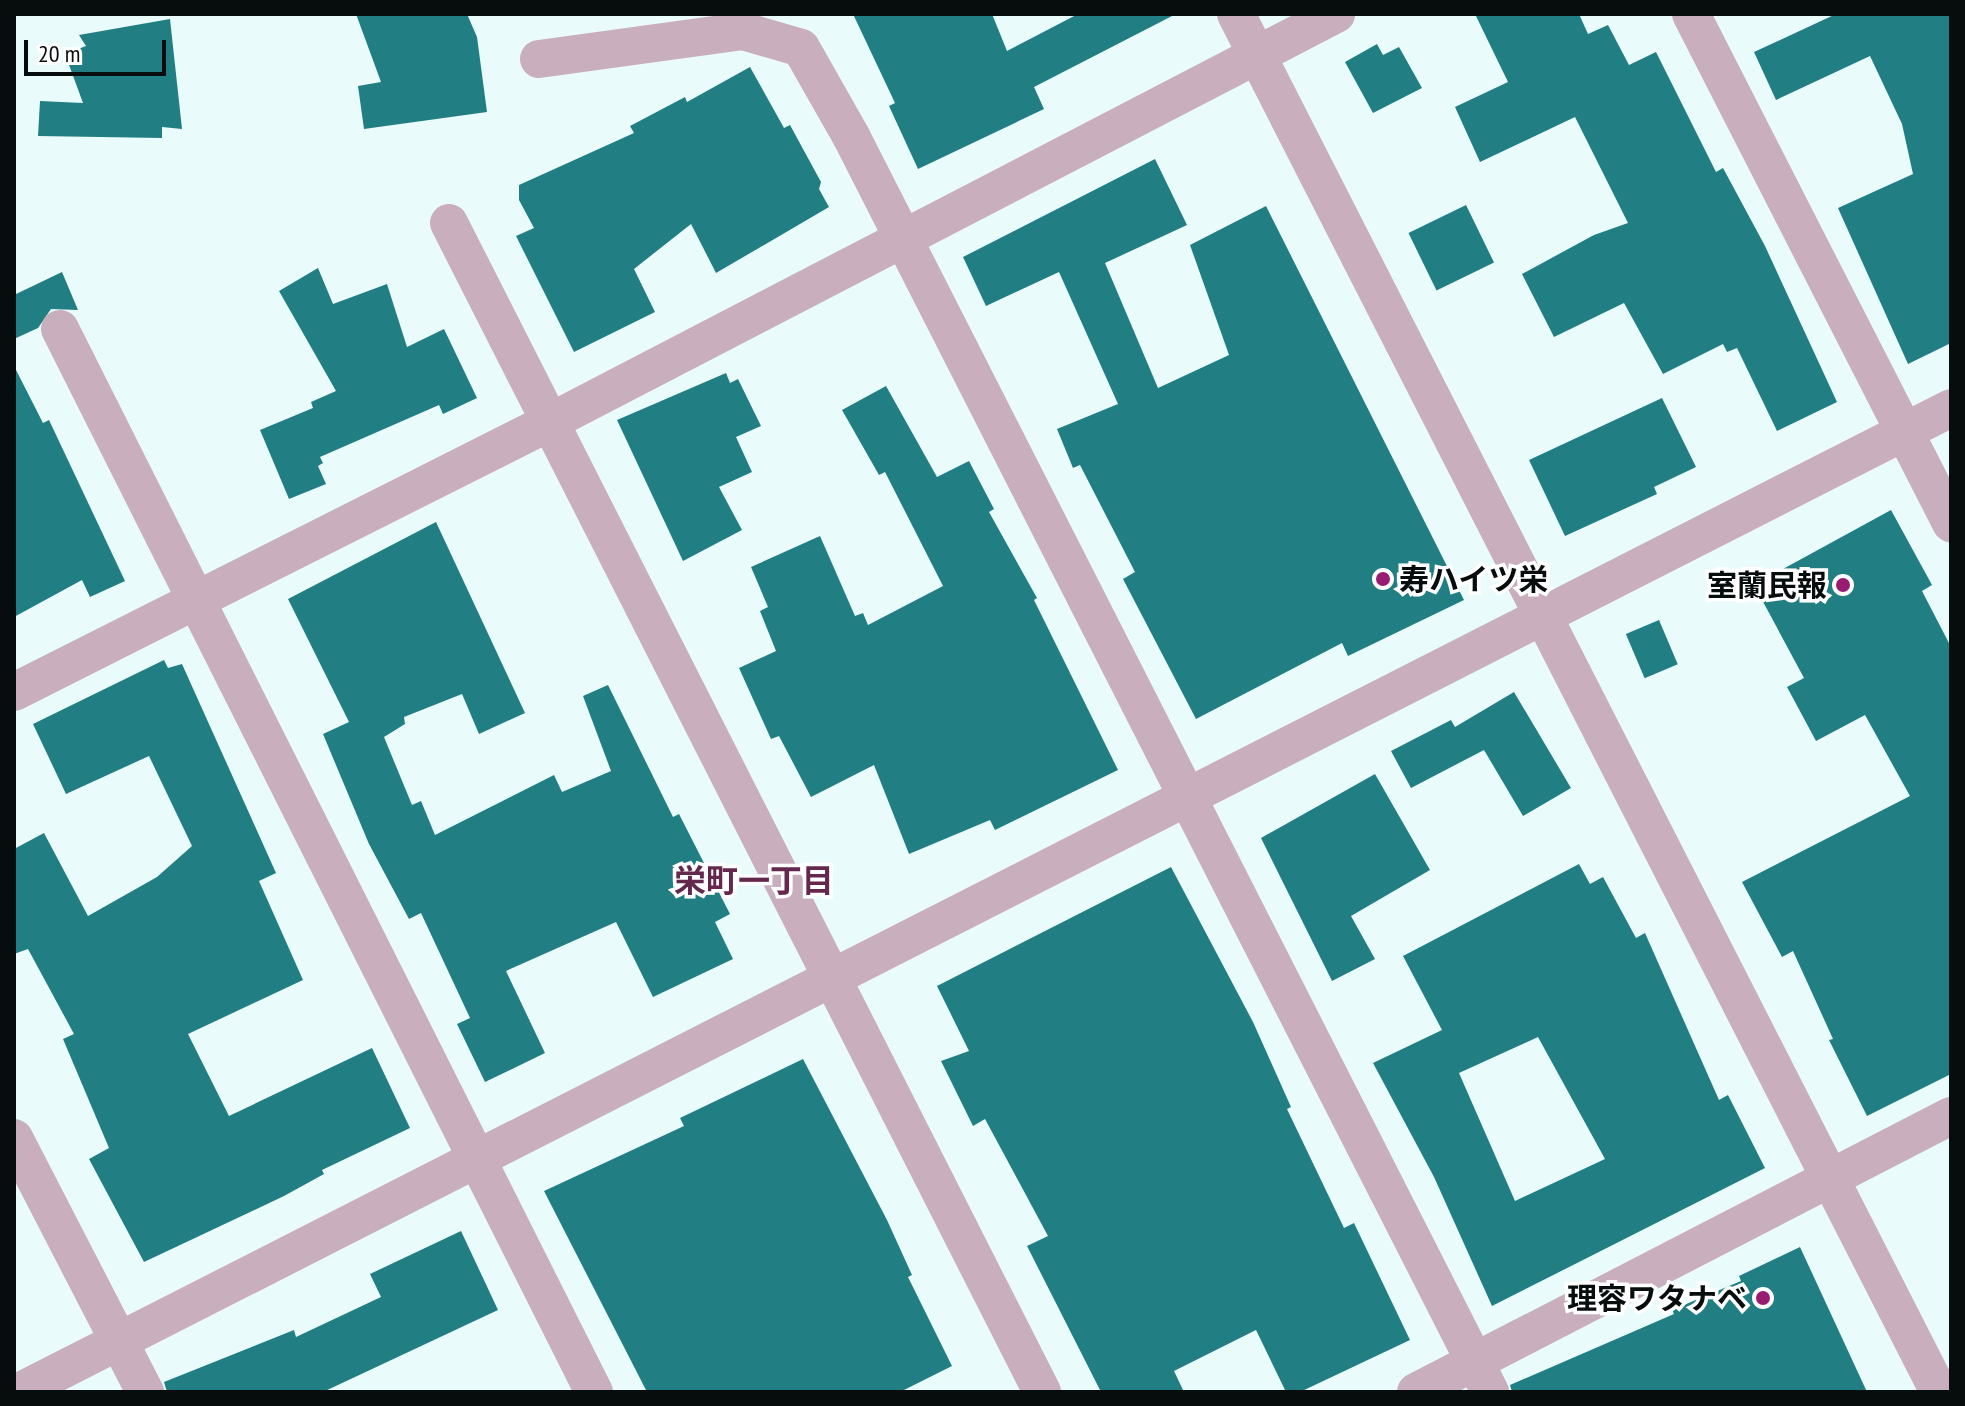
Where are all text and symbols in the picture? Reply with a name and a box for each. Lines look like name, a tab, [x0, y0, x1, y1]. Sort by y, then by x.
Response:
scale bar	[28, 24, 170, 74]
text: 20 m	[38, 38, 80, 69]
place label: 寿ハイツ栄	[1399, 561, 1549, 597]
place label: 室蘭民報	[1707, 567, 1827, 603]
marker: 寿ハイツ栄	[1374, 570, 1392, 588]
marker: 室蘭民報	[1834, 576, 1852, 594]
district label: 栄町一丁目	[674, 861, 834, 899]
place label: 理容ワタナベ	[1567, 1280, 1747, 1316]
marker: 理容ワタナベ	[1754, 1289, 1772, 1307]

